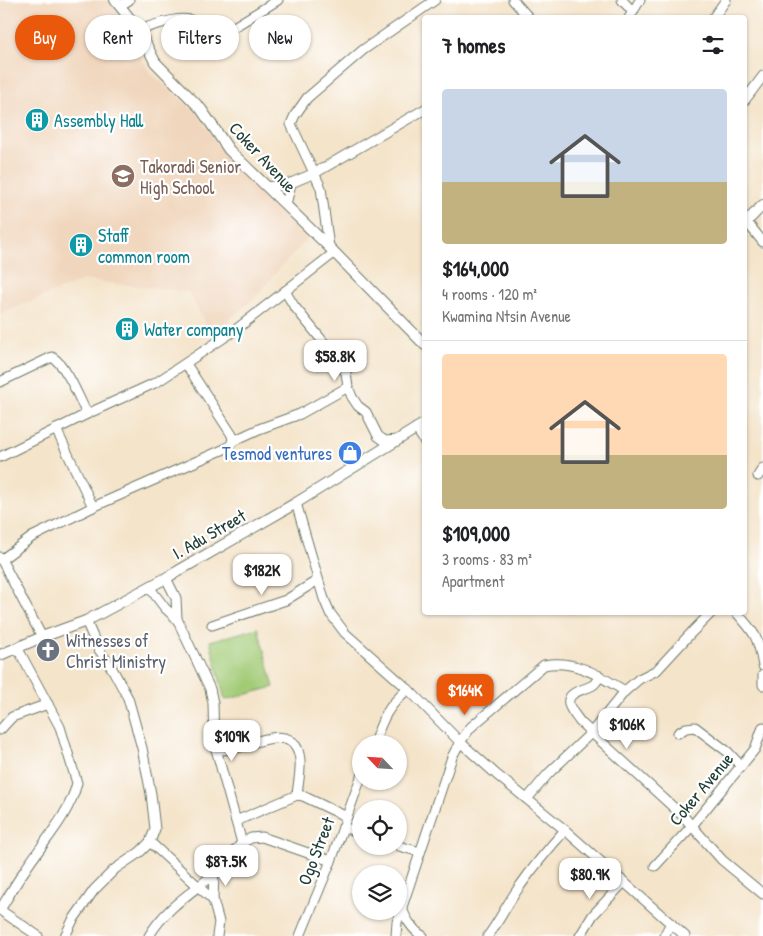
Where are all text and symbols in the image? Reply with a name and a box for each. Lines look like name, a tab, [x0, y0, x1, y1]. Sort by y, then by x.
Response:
chip: Buy	[15, 15, 75, 60]
chip: Rent	[85, 15, 151, 60]
chip: Filters	[161, 15, 239, 60]
chip: New	[249, 15, 311, 60]
text: 7 homes	[442, 31, 505, 60]
icon: filters	[699, 31, 727, 59]
building icon: Assembly Hall	[24, 107, 50, 133]
place label: Assembly Hall	[54, 108, 143, 133]
street label: Coker Avenue	[224, 116, 302, 198]
icon: home	[540, 121, 630, 211]
place label: Takoradi Senior High School	[140, 154, 241, 200]
school or university icon: Takoradi Senior High School	[110, 163, 136, 189]
place label: Staff common room	[98, 223, 190, 269]
building icon: Staff common room	[68, 232, 94, 258]
text: $164,000	[442, 254, 509, 283]
text: 4 rooms · 120 m²	[442, 283, 537, 305]
text: Kwamina Ntsin Avenue	[442, 305, 571, 327]
building icon: Water company	[114, 316, 140, 342]
place label: Water company	[144, 317, 244, 342]
pin: $58.8K	[294, 340, 376, 382]
text: $58.8K	[315, 345, 355, 367]
icon: home	[540, 387, 630, 477]
shop icon: Tesmod ventures	[337, 440, 363, 466]
place label: Tesmod ventures	[222, 441, 332, 466]
street label: I. Adu Street	[168, 502, 251, 565]
text: $109,000	[442, 519, 510, 548]
text: 3 rooms · 83 m²	[442, 548, 532, 570]
pin: $182K	[227, 554, 297, 596]
text: $182K	[244, 559, 280, 581]
text: Apartment	[442, 570, 505, 592]
place label: Witnesses of Christ Ministry	[66, 628, 167, 674]
church icon: Witnesses of Christ Ministry	[35, 637, 61, 663]
pin: $164K	[430, 674, 500, 716]
text: $164K	[448, 679, 482, 701]
pin: $106K	[592, 708, 662, 750]
text: $106K	[609, 713, 645, 735]
pin: $109K	[197, 720, 267, 762]
text: $109K	[214, 725, 250, 747]
north arrow	[352, 735, 408, 790]
map controls	[352, 735, 407, 920]
street label: Coker Avenue	[663, 747, 739, 831]
button: locate	[352, 800, 407, 855]
street label: Ogo Street	[292, 812, 341, 889]
pin: $87.5K	[185, 844, 267, 887]
text: $87.5K	[205, 850, 247, 872]
pin: $80.9K	[549, 858, 631, 900]
text: $80.9K	[570, 863, 610, 885]
button: layers	[352, 865, 407, 920]

